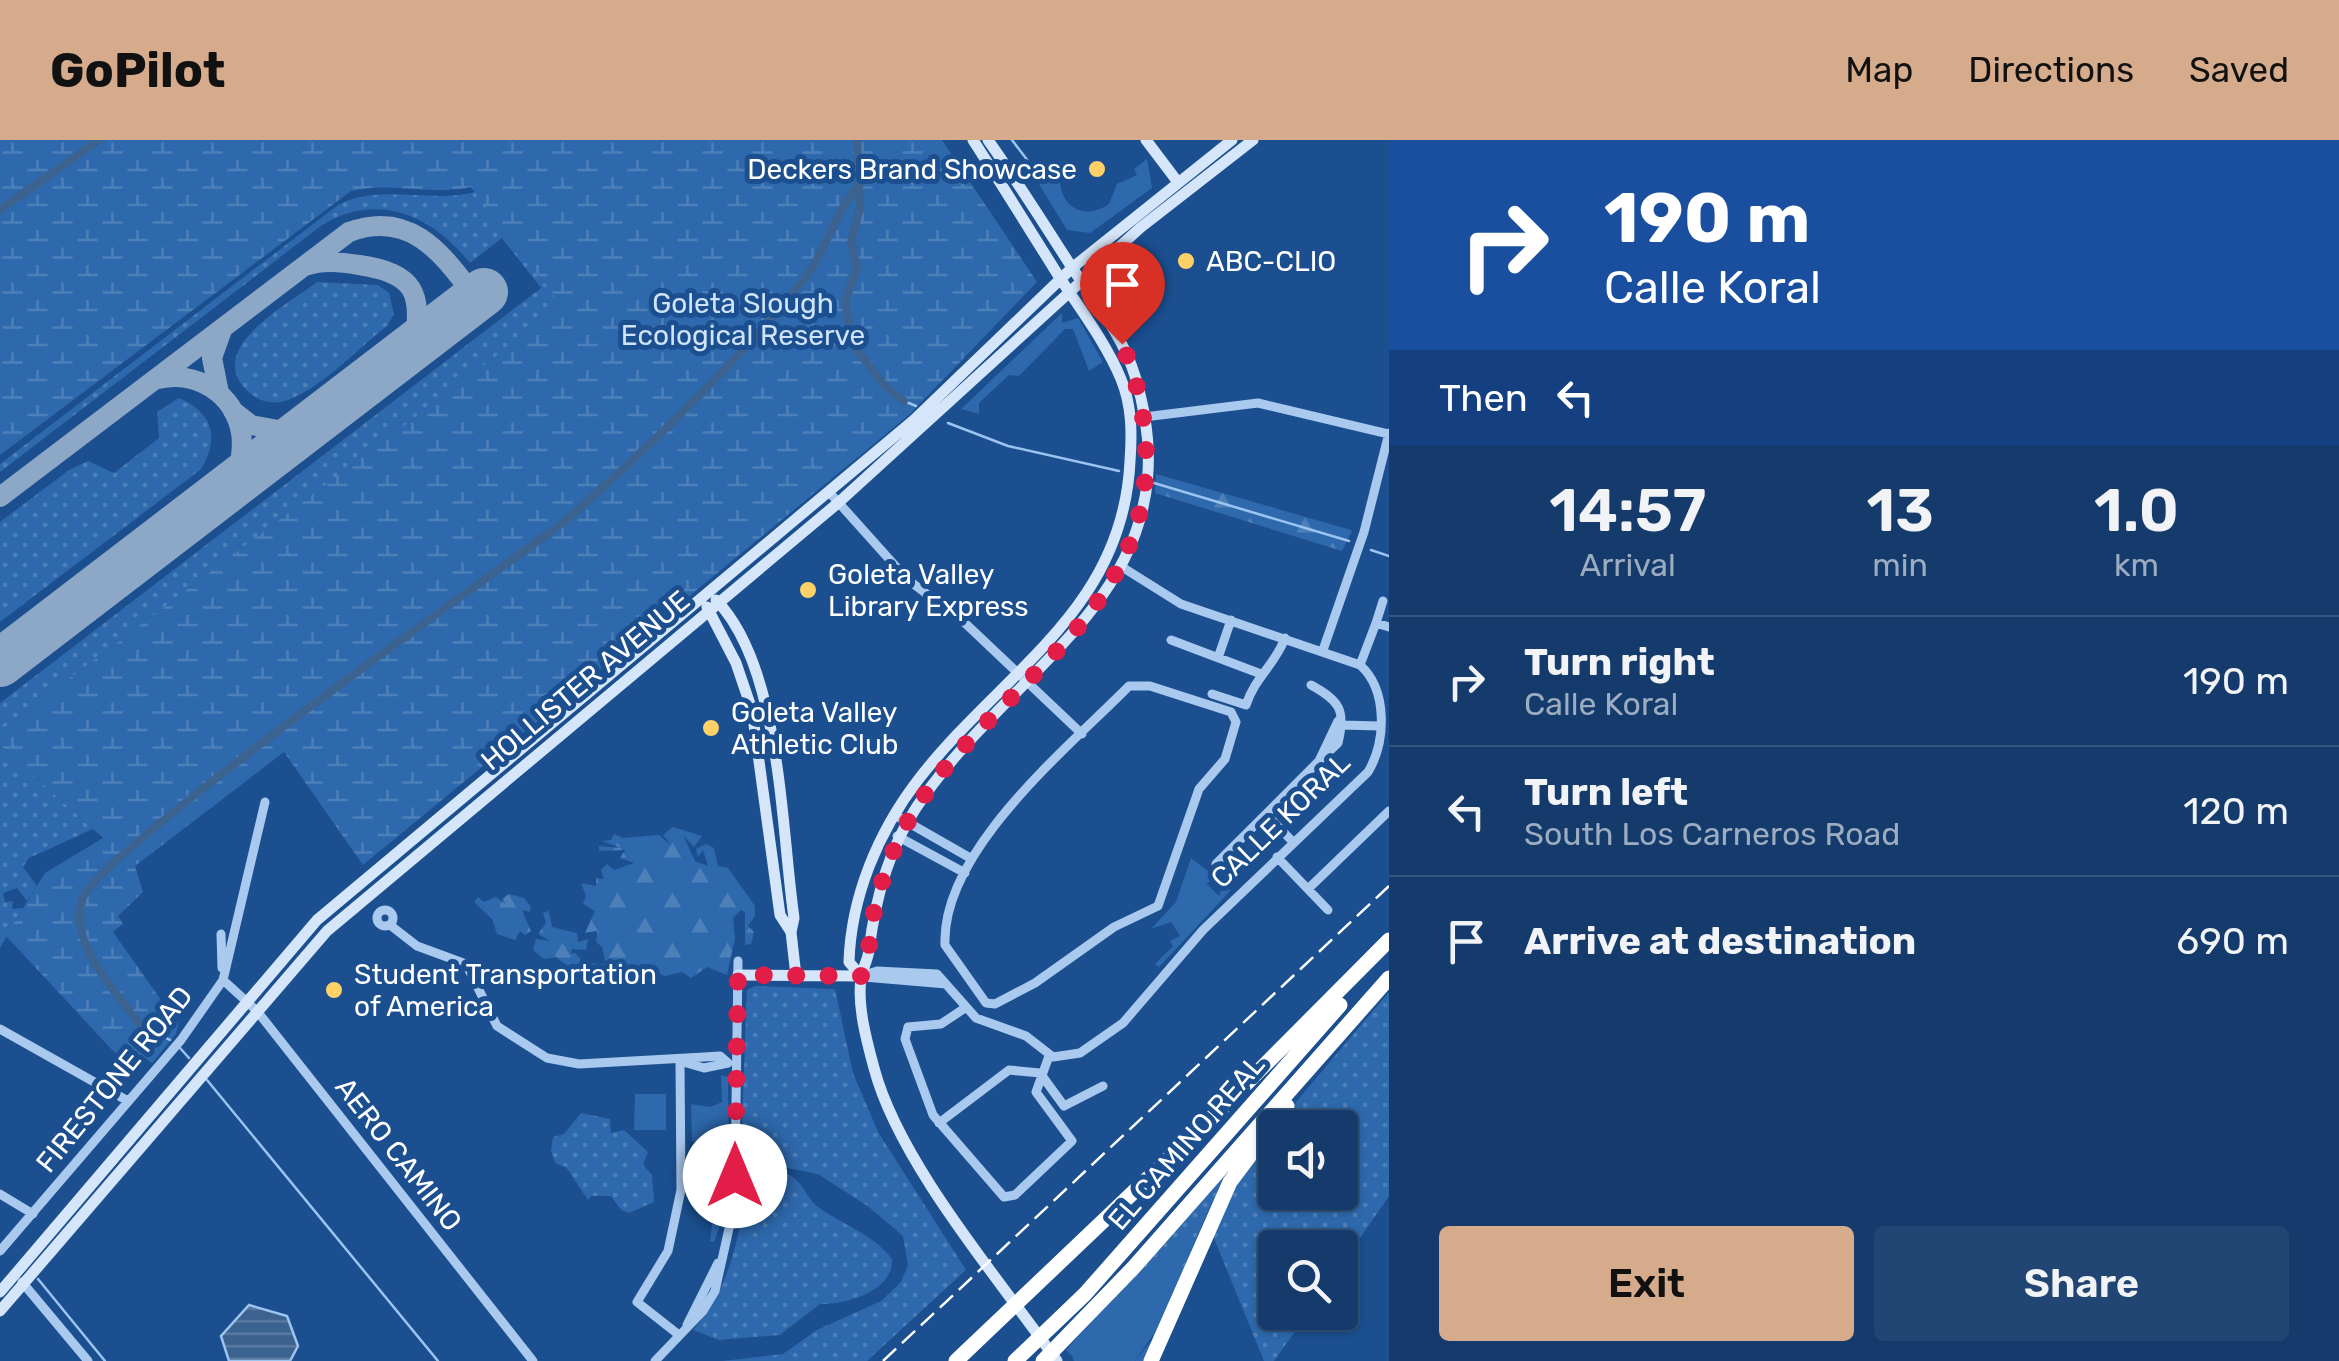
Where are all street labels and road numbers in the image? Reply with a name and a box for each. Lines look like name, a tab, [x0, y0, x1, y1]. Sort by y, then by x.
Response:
street label: HOLLISTER AVENUE	[474, 584, 696, 777]
street label: CALLE KORAL	[1204, 746, 1357, 895]
street label: FIRESTONE ROAD	[29, 980, 199, 1179]
street label: EL CAMINO REAL	[1101, 1048, 1271, 1237]
street label: AERO CAMINO	[329, 1071, 469, 1238]

